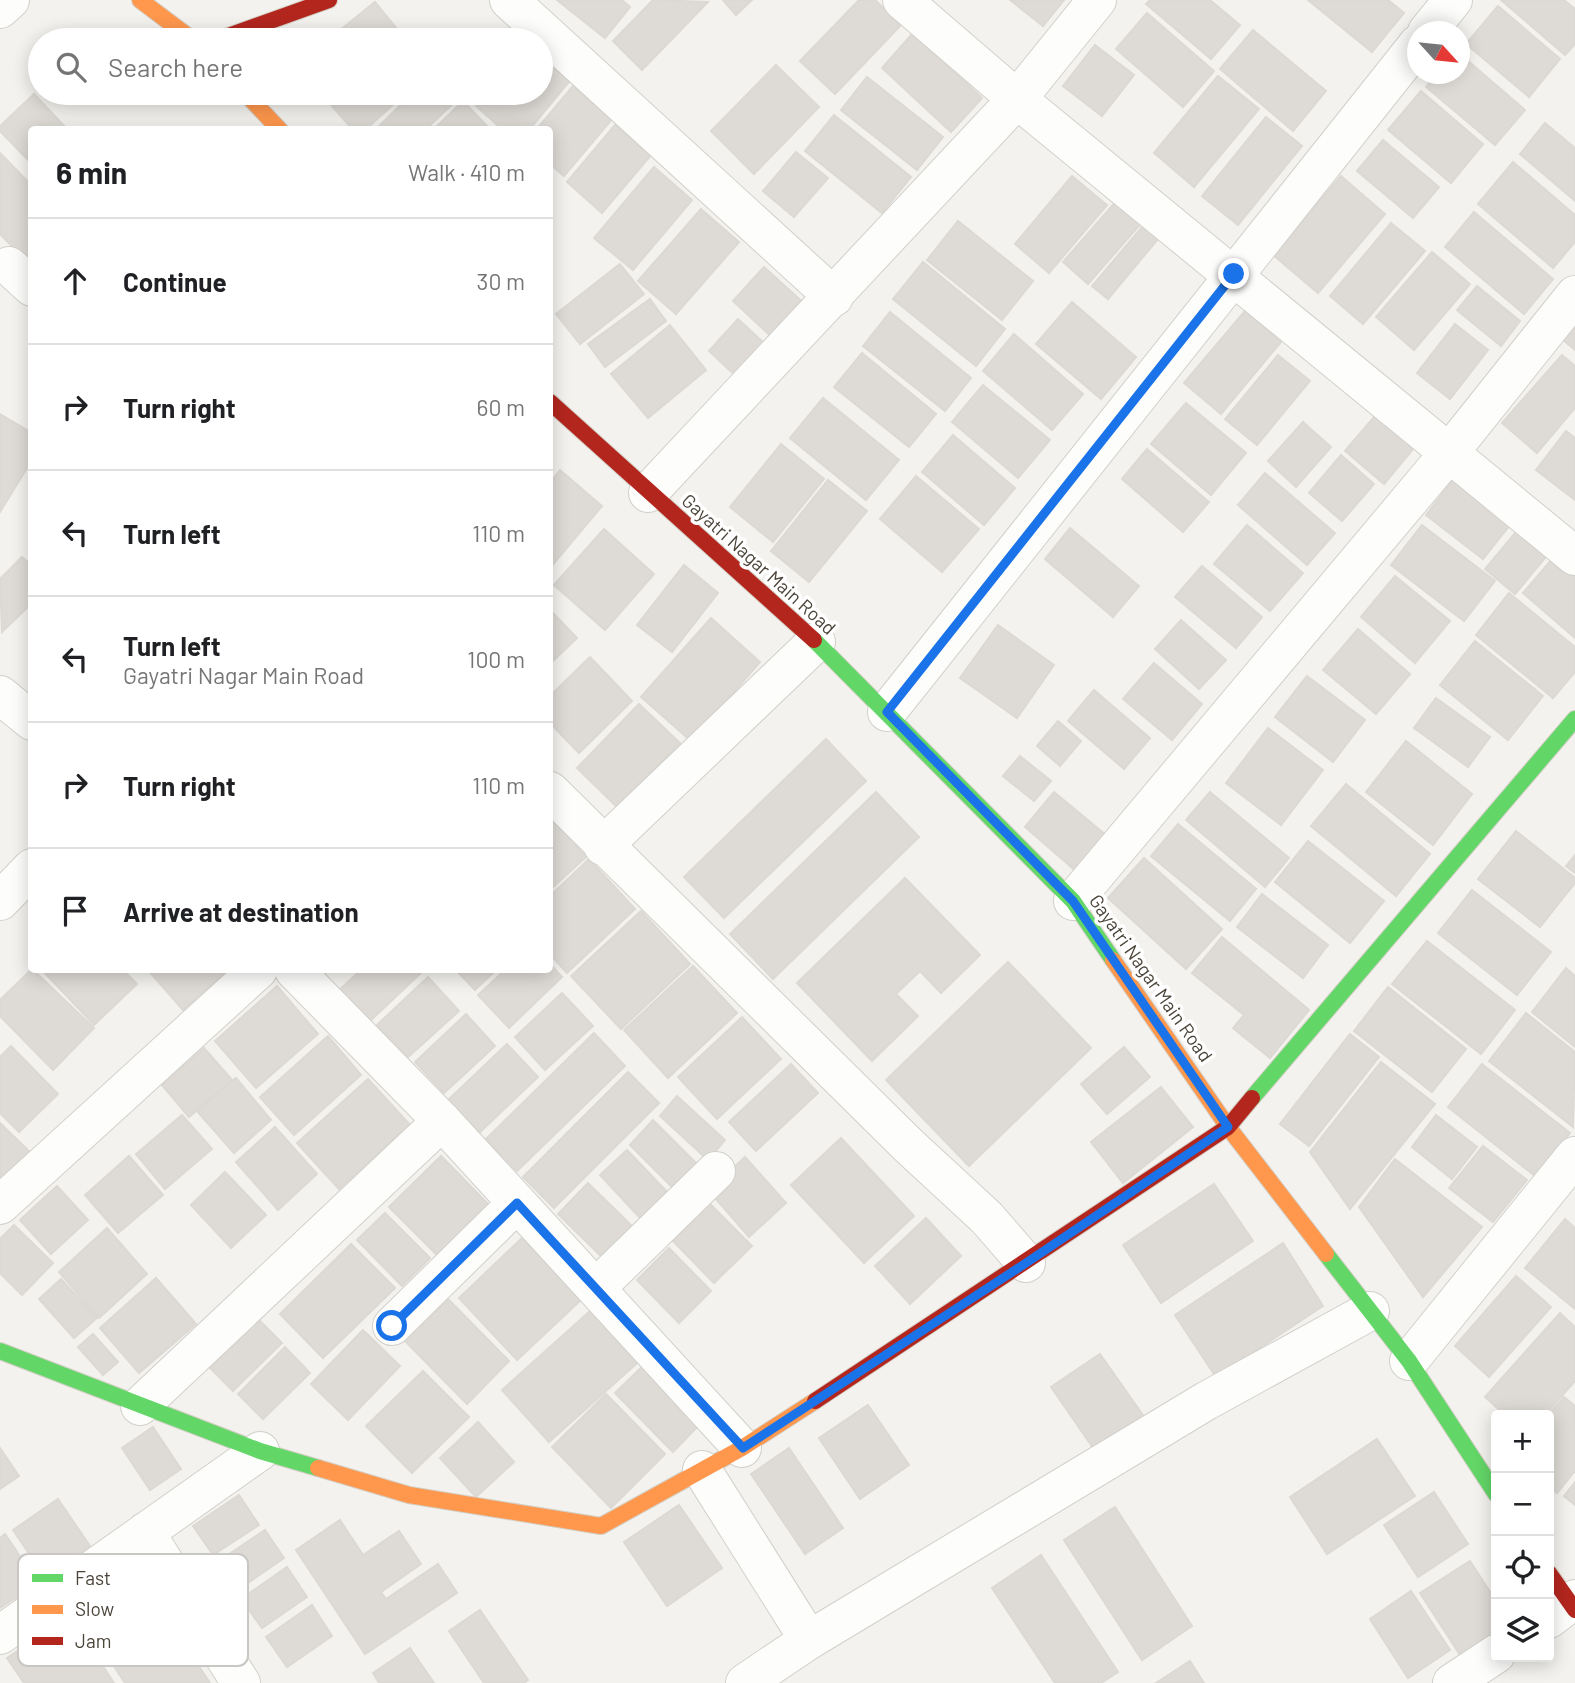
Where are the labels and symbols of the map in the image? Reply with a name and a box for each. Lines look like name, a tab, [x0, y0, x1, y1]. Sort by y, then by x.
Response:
north arrow	[1407, 21, 1470, 84]
route end	[1218, 258, 1249, 289]
street label: Gayatri Nagar Main Road	[678, 488, 841, 639]
street label: Gayatri Nagar Main Road	[1085, 890, 1218, 1066]
route start	[376, 1310, 407, 1341]
legend	[18, 1554, 248, 1666]
text: Fast	[75, 1566, 111, 1589]
text: Slow	[75, 1597, 114, 1620]
text: Jam	[75, 1629, 111, 1652]

